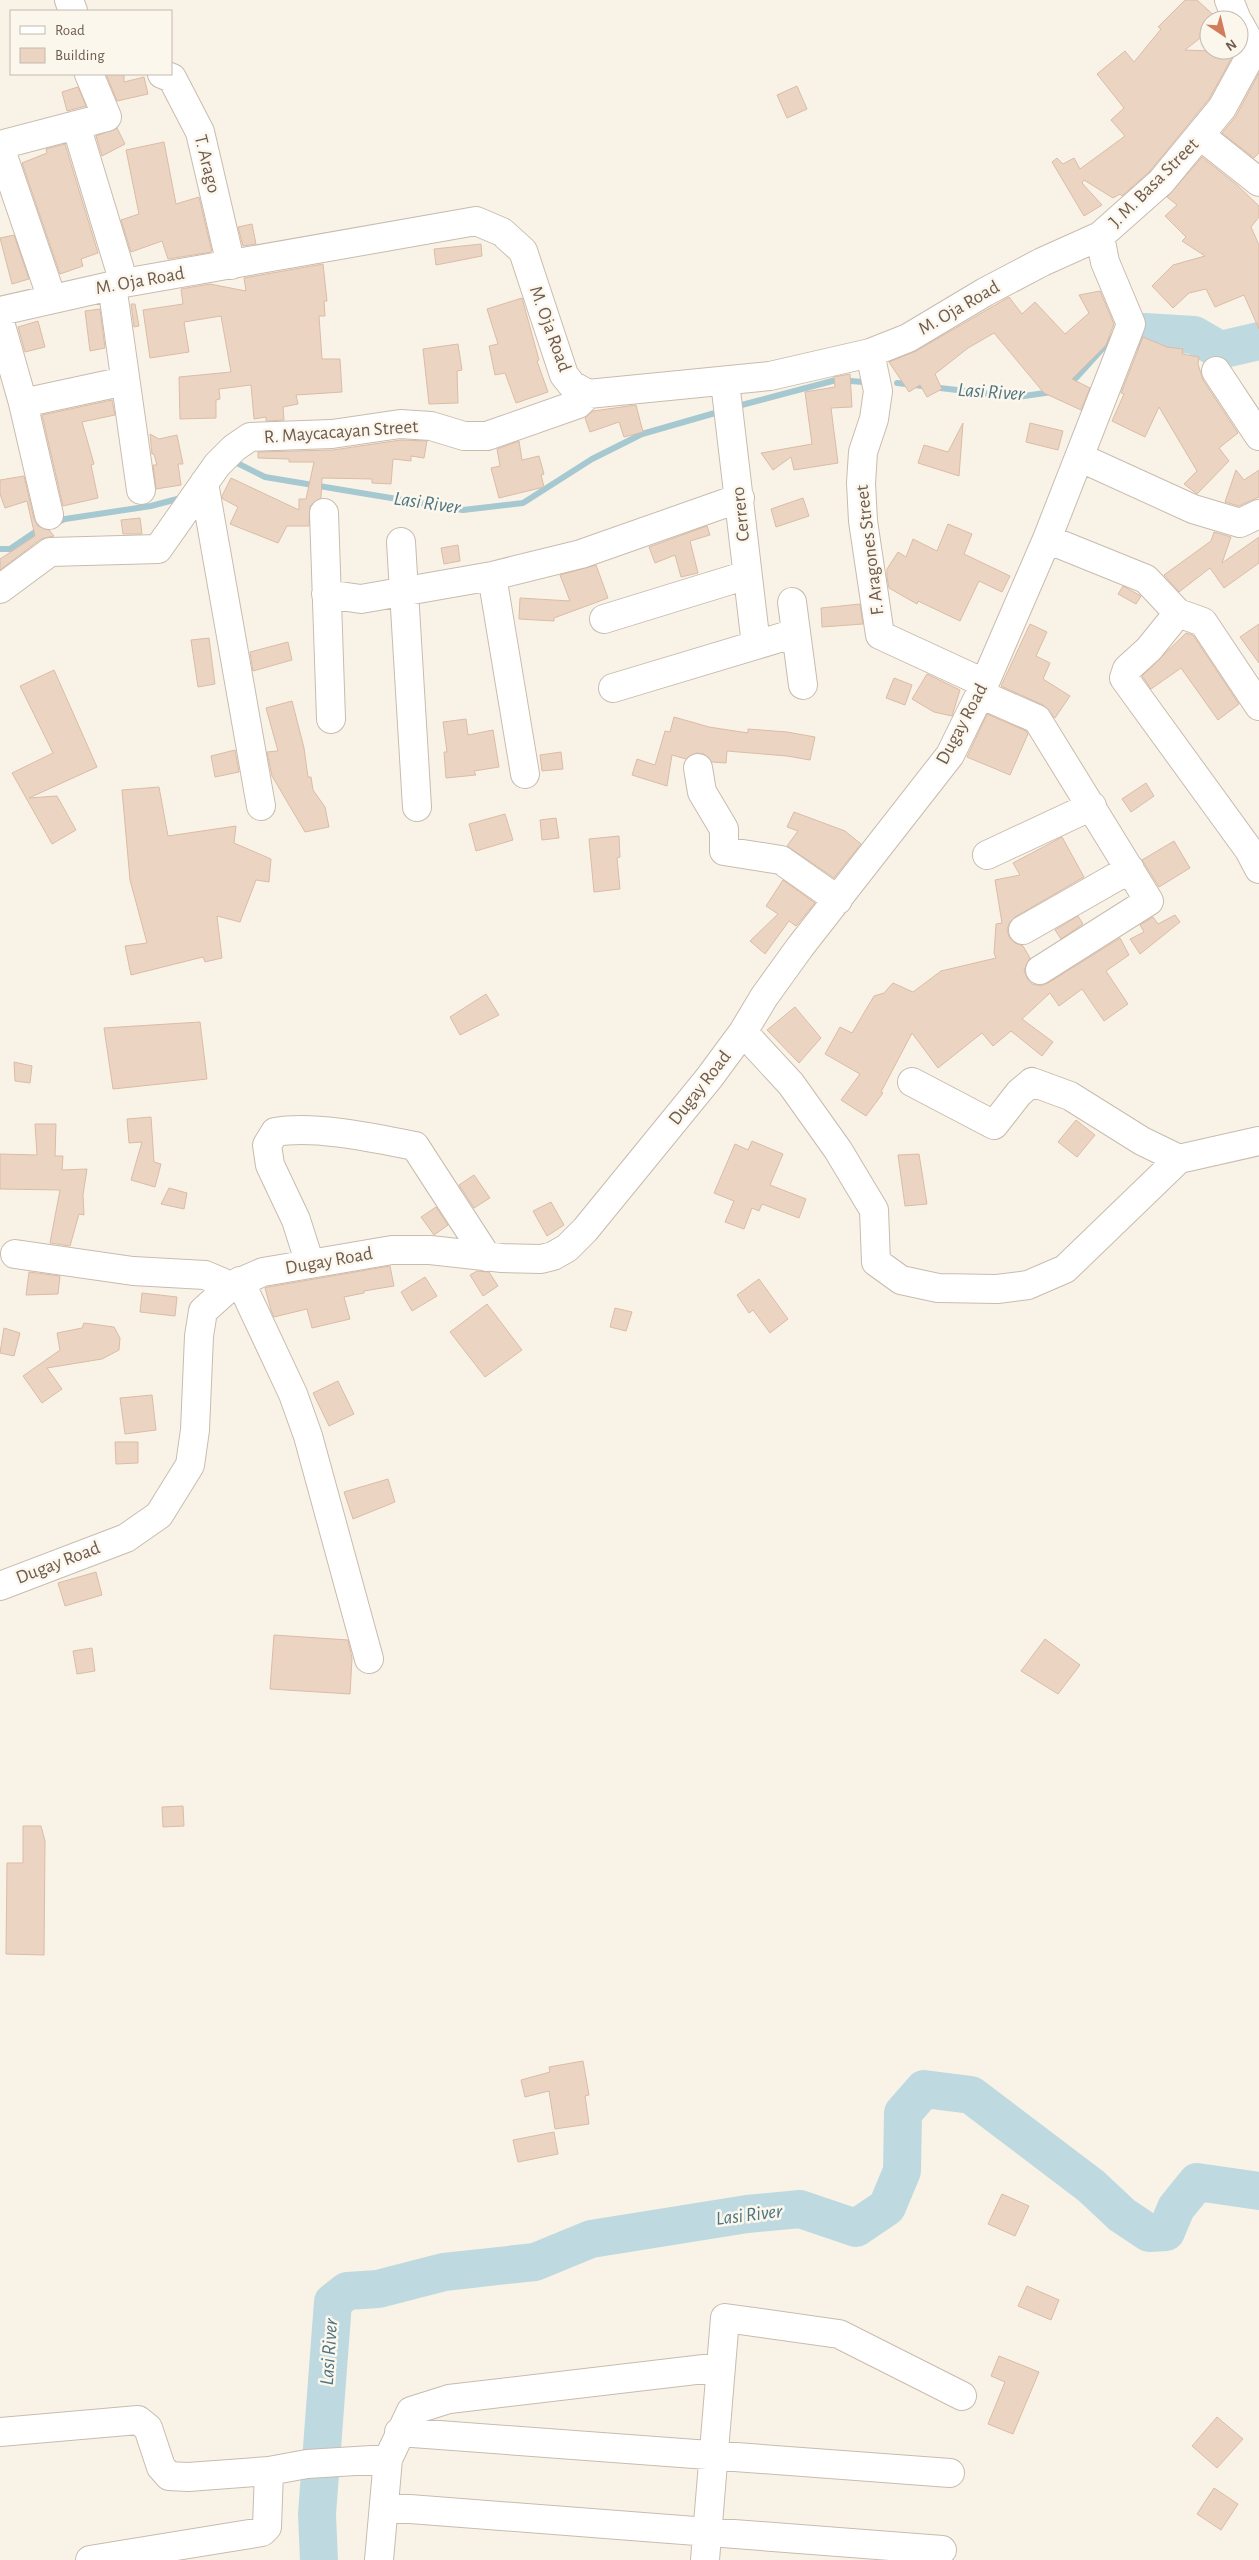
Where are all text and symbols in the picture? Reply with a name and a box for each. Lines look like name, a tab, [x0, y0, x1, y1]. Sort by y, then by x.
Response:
legend	[10, 10, 172, 75]
north arrow	[1199, 10, 1249, 60]
text: Road	[55, 23, 85, 38]
text: N	[1223, 36, 1239, 53]
text: Building	[55, 48, 105, 63]
street label: T. Arago	[191, 133, 223, 195]
street label: J. M. Basa Street	[1106, 135, 1202, 231]
street label: M. Oja Road	[94, 264, 186, 298]
street label: M. Oja Road	[915, 277, 1003, 339]
street label: M. Oja Road	[526, 284, 574, 375]
water label: Lasi River	[957, 380, 1026, 404]
street label: R. Maycacayan Street	[263, 417, 419, 447]
street label: F. Aragones Street	[853, 484, 887, 616]
street label: Cerrero	[729, 486, 753, 542]
water label: Lasi River	[392, 488, 462, 518]
street label: Dugay Road	[933, 680, 991, 768]
street label: Dugay Road	[665, 1047, 735, 1129]
street label: Dugay Road	[284, 1244, 374, 1278]
street label: Dugay Road	[13, 1538, 103, 1588]
water label: Lasi River	[715, 2201, 784, 2229]
water label: Lasi River	[317, 2317, 341, 2386]

